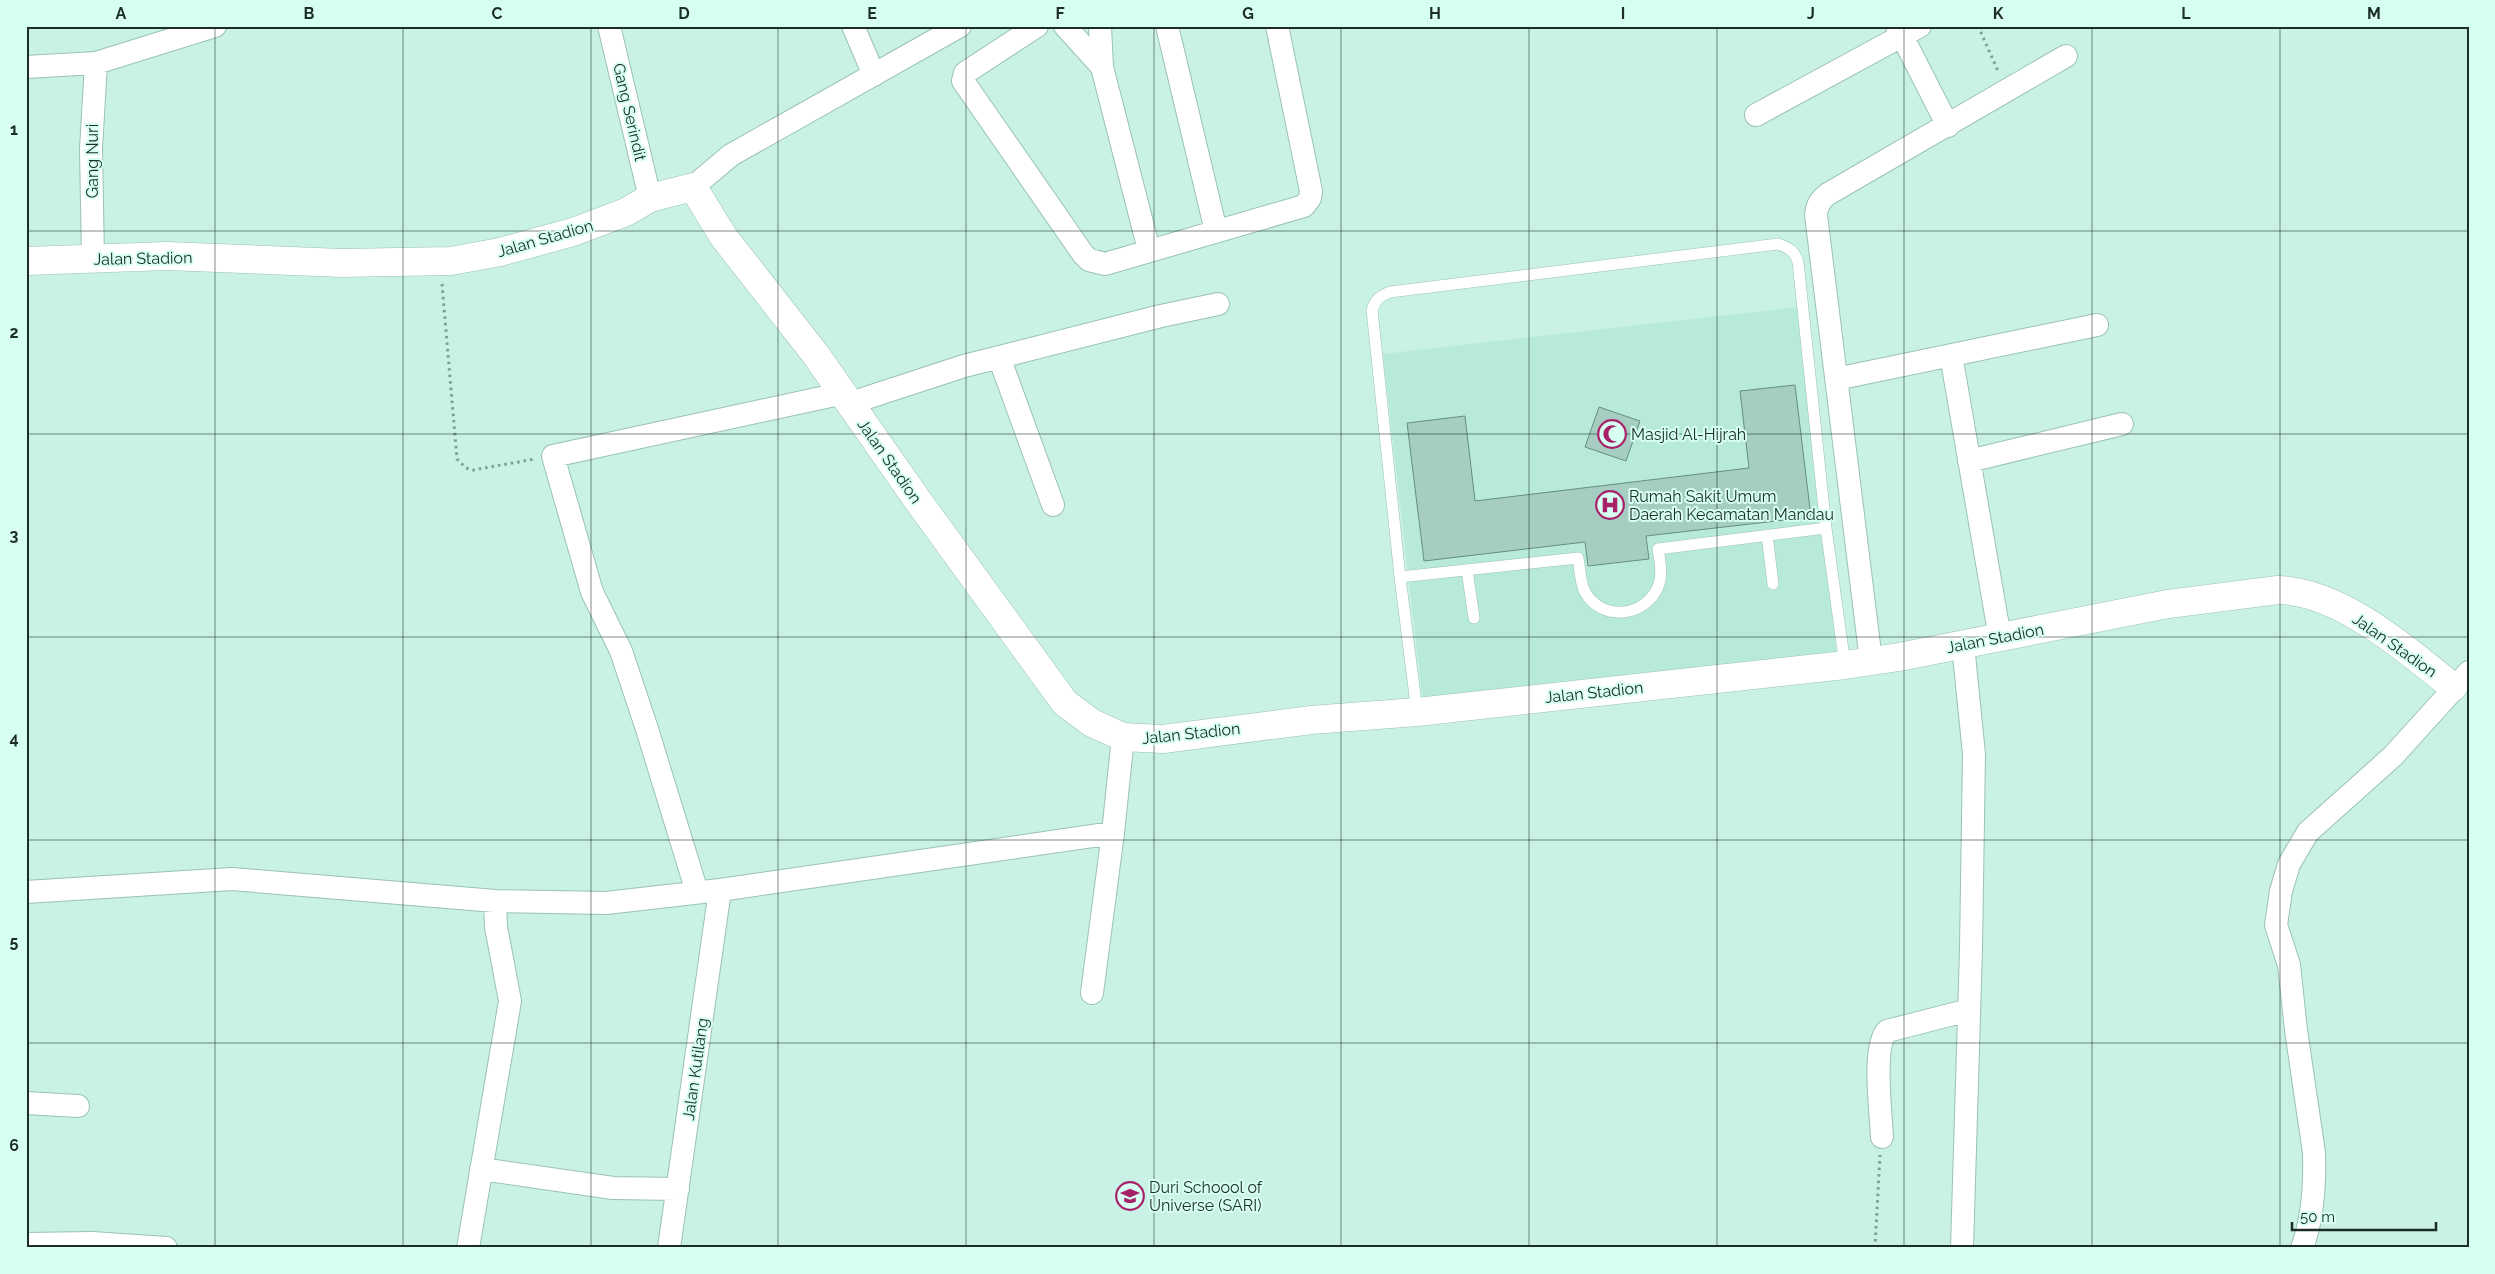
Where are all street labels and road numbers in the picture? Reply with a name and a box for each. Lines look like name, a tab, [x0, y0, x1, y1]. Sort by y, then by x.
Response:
street label: Gang Serindit	[609, 61, 650, 163]
street label: Gang Nuri	[83, 124, 102, 198]
street label: Jalan Stadion	[495, 216, 595, 261]
street label: Jalan Stadion	[93, 248, 193, 269]
street label: Jalan Stadion	[854, 415, 926, 507]
street label: Jalan Stadion	[2349, 609, 2441, 681]
street label: Jalan Stadion	[1945, 620, 2045, 657]
street label: Jalan Stadion	[1544, 678, 1644, 707]
street label: Jalan Stadion	[1141, 719, 1241, 748]
street label: Jalan Kutilang	[679, 1017, 712, 1122]

